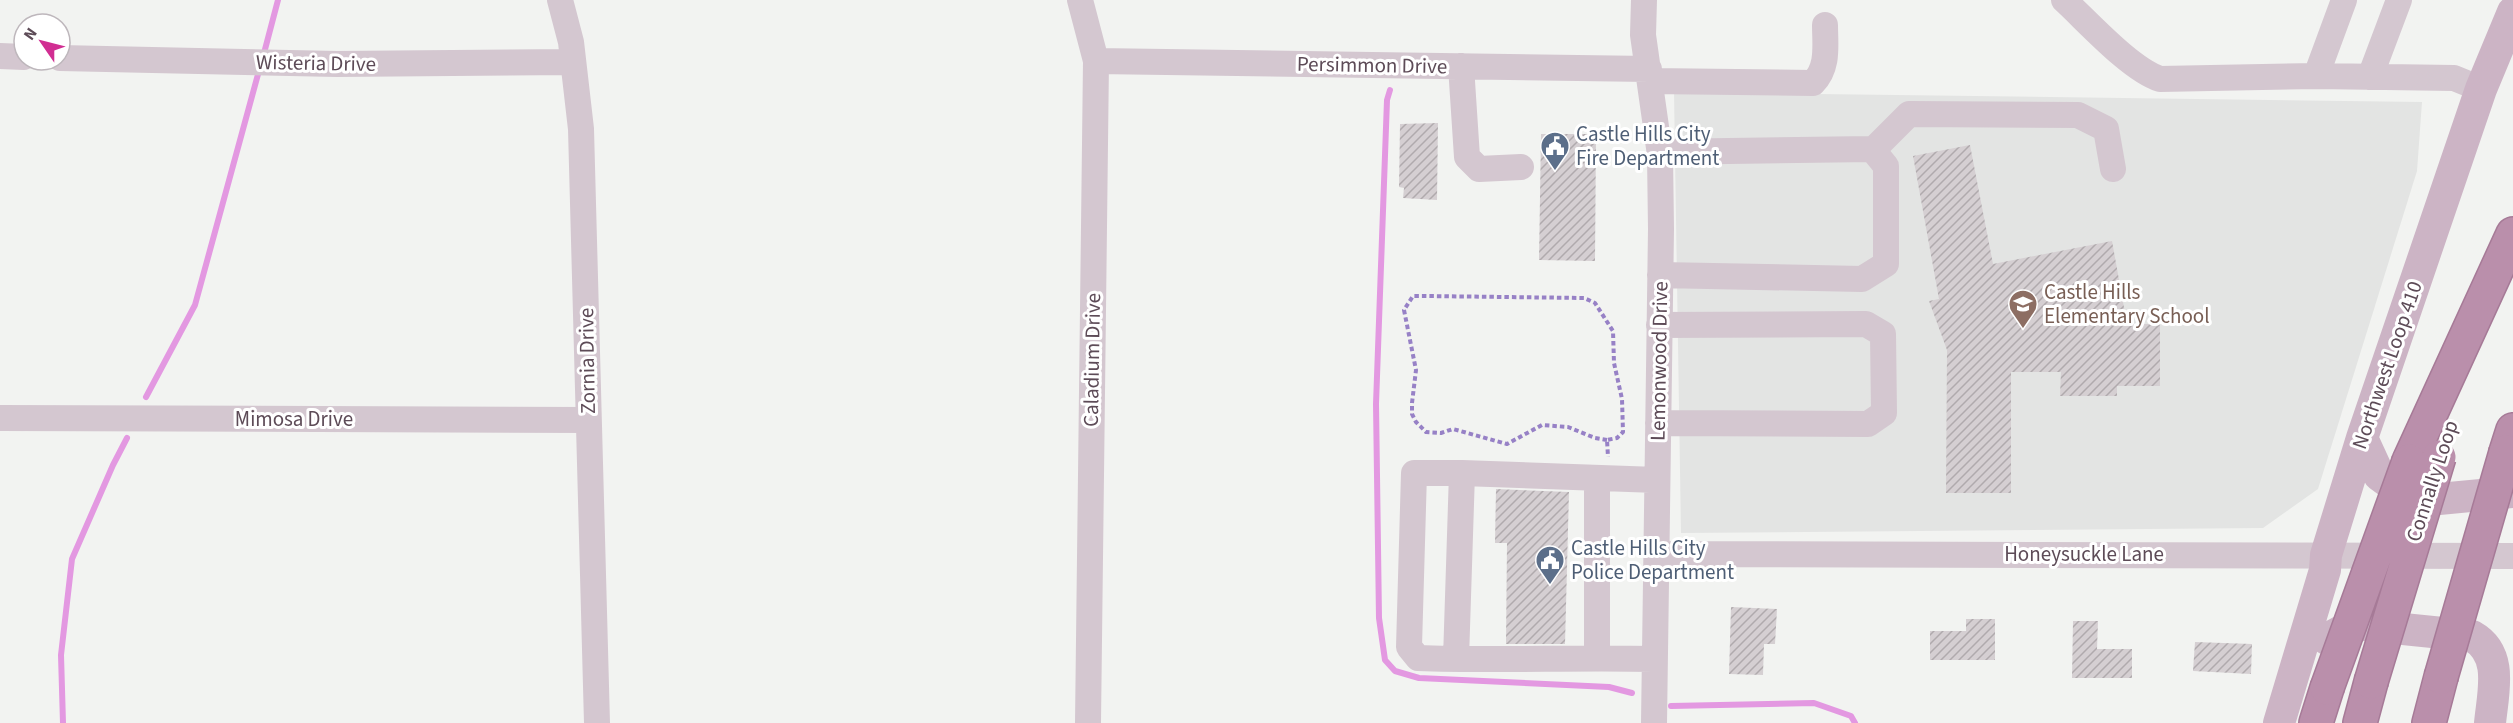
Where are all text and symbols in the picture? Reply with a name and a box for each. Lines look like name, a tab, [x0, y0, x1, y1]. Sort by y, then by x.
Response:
north arrow	[12, 12, 72, 72]
text: N	[18, 23, 43, 45]
street label: Wisteria Drive	[256, 47, 376, 79]
street label: Persimmon Drive	[1297, 49, 1447, 81]
place label: Castle Hills City Fire Department	[1576, 119, 1719, 173]
public building icon: Castle Hills City Fire Department	[1539, 130, 1571, 172]
place label: Castle Hills Elementary School	[2044, 277, 2210, 331]
street label: Northwest Loop 410	[2344, 277, 2430, 453]
street label: Lemonwood Drive	[1643, 281, 1675, 441]
school or university icon: Castle Hills Elementary School	[2007, 288, 2039, 330]
street label: Caladium Drive	[1076, 293, 1108, 427]
street label: Zornia Drive	[571, 307, 603, 415]
street label: Mimosa Drive	[235, 404, 353, 434]
street label: Connally Loop	[2398, 416, 2466, 546]
place label: Castle Hills City Police Department	[1571, 533, 1734, 587]
street label: Honeysuckle Lane	[2004, 539, 2164, 569]
public building icon: Castle Hills City Police Department	[1534, 544, 1566, 586]

